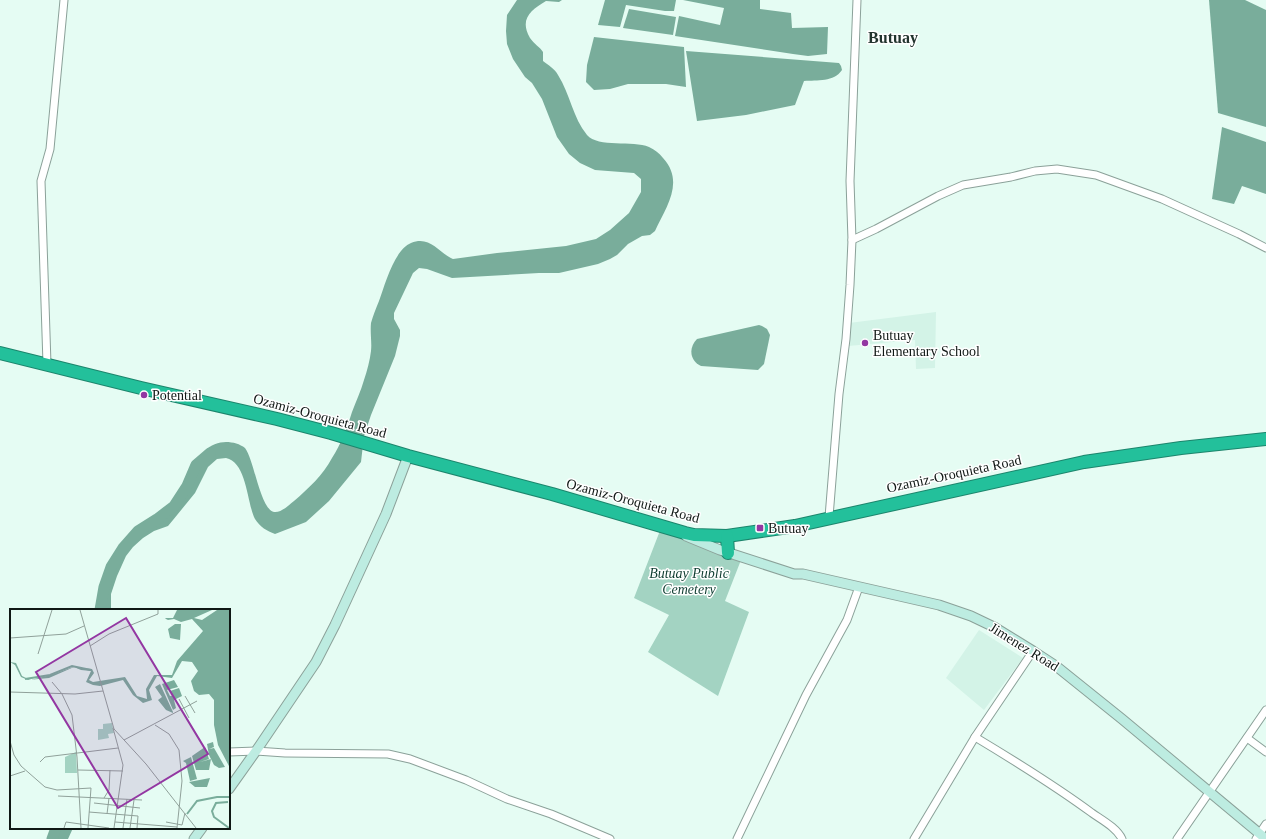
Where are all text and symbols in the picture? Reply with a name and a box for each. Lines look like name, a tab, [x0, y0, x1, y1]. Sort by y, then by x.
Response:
district label: Butuay	[868, 29, 918, 47]
place label: Butuay Elementary School	[873, 328, 980, 359]
marker: Butuay Elementary School	[860, 338, 870, 348]
place label: Potential	[152, 388, 202, 403]
marker: Potential	[139, 390, 149, 400]
street label: Ozamiz-Oroquieta Road	[252, 391, 388, 441]
street label: Ozamiz-Oroquieta Road	[885, 452, 1023, 496]
street label: Ozamiz-Oroquieta Road	[565, 476, 701, 526]
place label: Butuay	[768, 521, 808, 536]
marker: Butuay	[755, 523, 765, 533]
park label: Butuay Public Cemetery	[649, 566, 730, 597]
inset map	[10, 609, 230, 829]
street label: Jimenez Road	[987, 620, 1061, 674]

